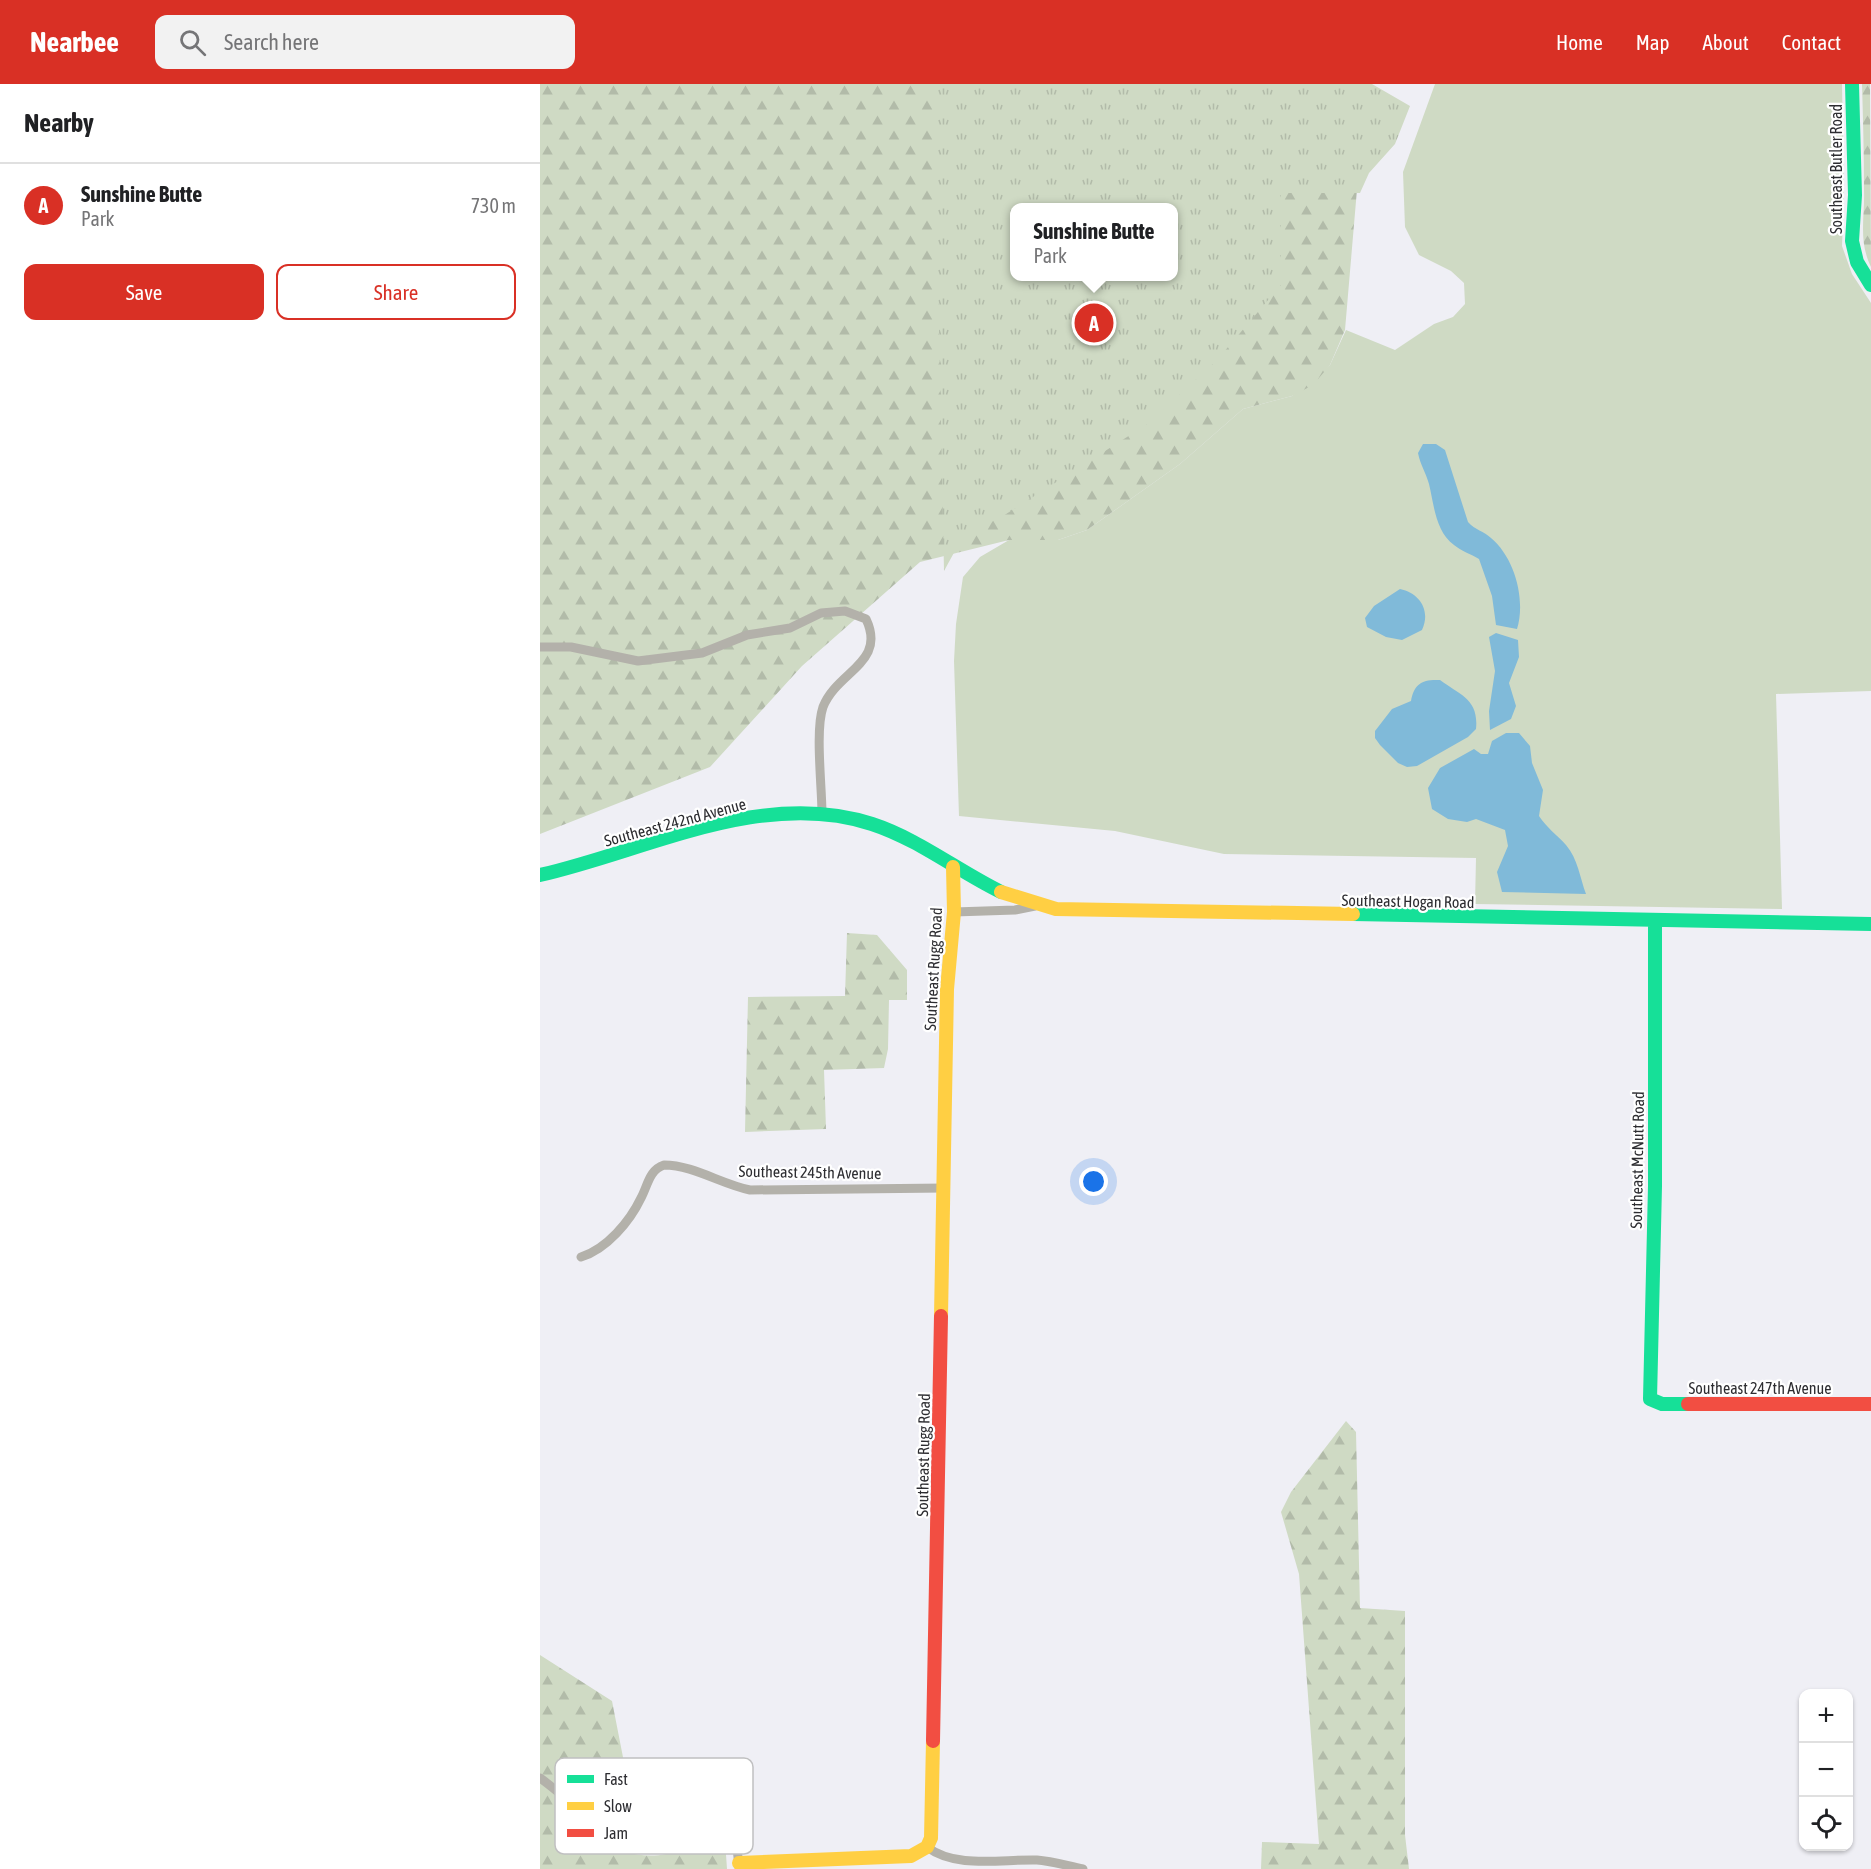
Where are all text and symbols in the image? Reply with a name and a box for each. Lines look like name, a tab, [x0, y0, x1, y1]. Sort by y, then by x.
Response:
search box	[155, 15, 575, 69]
text: Nearbee	[30, 26, 119, 58]
icon: search	[176, 26, 209, 59]
text: Search here	[224, 29, 319, 55]
text: Home	[1556, 30, 1603, 54]
text: Map	[1636, 30, 1670, 54]
text: About	[1703, 30, 1749, 54]
text: Contact	[1782, 30, 1841, 54]
street label: Southeast Butler Road	[1827, 104, 1845, 234]
text: Nearby	[24, 108, 94, 138]
text: Sunshine Butte	[81, 181, 202, 207]
text: A	[39, 194, 48, 217]
text: 730 m	[471, 194, 516, 217]
popup	[1010, 203, 1178, 281]
text: Park	[81, 207, 114, 230]
text: Sunshine Butte	[1033, 218, 1155, 244]
text: Park	[1033, 244, 1067, 267]
button: Save	[24, 264, 264, 320]
button: Share	[276, 264, 516, 320]
pin: A	[1074, 300, 1114, 346]
street label: Southeast 242nd Avenue	[602, 794, 748, 850]
street label: Southeast Hogan Road	[1341, 891, 1475, 912]
street label: Southeast Rugg Road	[921, 907, 946, 1031]
street label: Southeast McNutt Road	[1627, 1091, 1647, 1229]
street label: Southeast 245th Avenue	[738, 1162, 882, 1182]
your location	[1079, 1167, 1108, 1196]
street label: Southeast 247th Avenue	[1689, 1379, 1831, 1397]
street label: Southeast Rugg Road	[913, 1393, 934, 1517]
map controls	[1799, 1689, 1853, 1851]
button: +	[1799, 1689, 1853, 1743]
button: −	[1799, 1743, 1853, 1797]
legend	[555, 1758, 753, 1854]
text: Fast	[604, 1770, 628, 1788]
text: Slow	[604, 1797, 632, 1815]
button: locate	[1799, 1797, 1853, 1851]
text: Jam	[604, 1824, 628, 1842]

